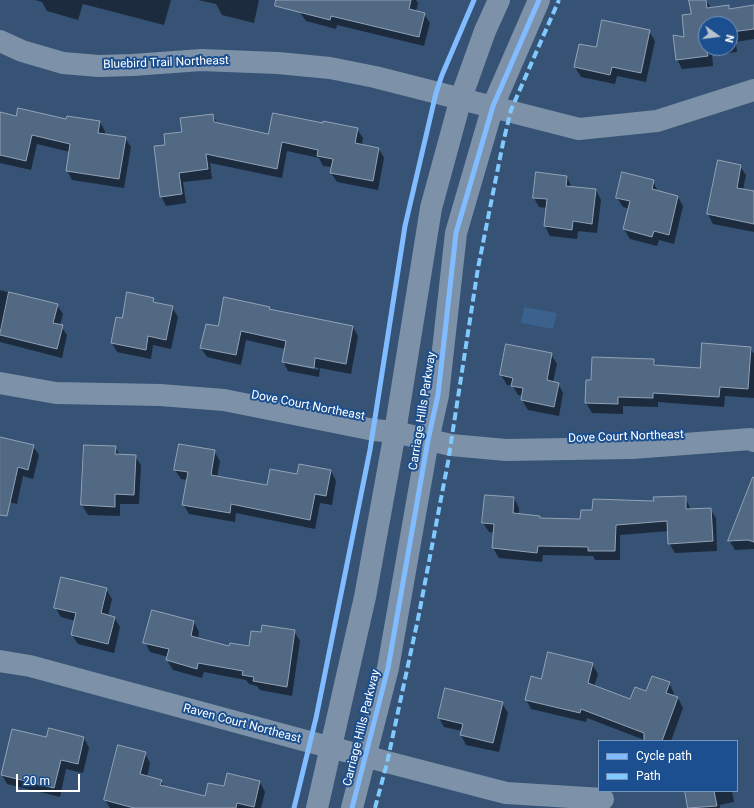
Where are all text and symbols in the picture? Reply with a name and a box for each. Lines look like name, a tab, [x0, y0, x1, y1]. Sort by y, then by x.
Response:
north arrow	[698, 16, 738, 56]
text: N	[722, 33, 736, 44]
street label: Bluebird Trail Northeast	[103, 54, 229, 72]
street label: Carriage Hills Parkway	[407, 351, 439, 471]
street label: Dove Court Northeast	[250, 388, 366, 424]
street label: Dove Court Northeast	[568, 428, 684, 446]
street label: Carriage Hills Parkway	[341, 668, 383, 788]
street label: Raven Court Northeast	[182, 701, 302, 747]
legend	[598, 740, 738, 792]
text: Cycle path	[636, 749, 692, 763]
scale bar	[18, 766, 82, 792]
text: Path	[636, 769, 661, 783]
text: 20 m	[23, 774, 50, 788]

